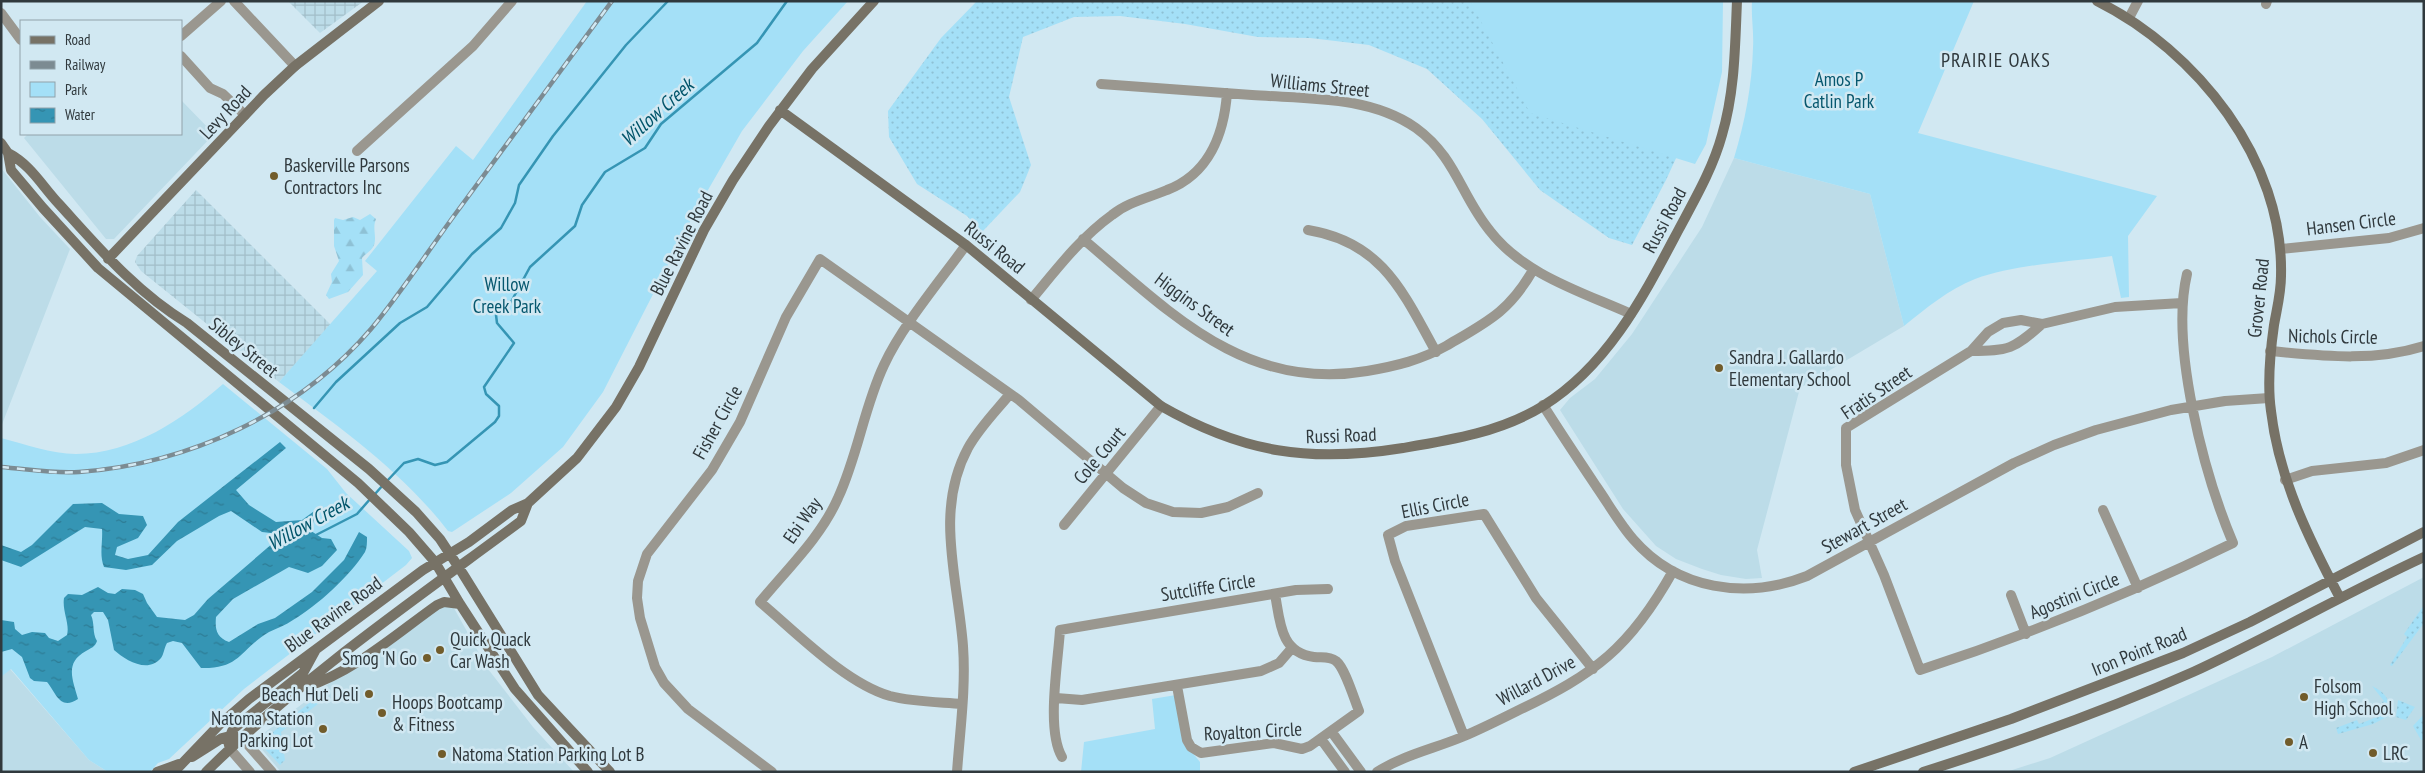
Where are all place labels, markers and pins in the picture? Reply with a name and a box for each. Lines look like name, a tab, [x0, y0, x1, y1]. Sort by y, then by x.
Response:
place label: Baskerville Parsons Contractors Inc	[284, 153, 410, 199]
marker: Baskerville Parsons Contractors Inc	[268, 170, 280, 182]
place label: Sandra J. Gallardo Elementary School	[1729, 345, 1851, 391]
marker: Sandra J. Gallardo Elementary School	[1713, 362, 1725, 374]
place label: Quick Quack Car Wash	[450, 627, 532, 673]
marker: Quick Quack Car Wash	[434, 644, 446, 656]
place label: Smog 'N Go	[342, 646, 417, 670]
marker: Smog 'N Go	[421, 652, 433, 664]
place label: Folsom High School	[2314, 674, 2394, 720]
place label: Beach Hut Deli	[261, 682, 359, 706]
marker: Beach Hut Deli	[363, 688, 375, 700]
place label: Hoops Bootcamp & Fitness	[392, 690, 503, 736]
marker: Folsom High School	[2298, 691, 2310, 703]
place label: Natoma Station Parking Lot	[211, 706, 314, 752]
marker: Hoops Bootcamp & Fitness	[376, 707, 388, 719]
marker: Natoma Station Parking Lot	[317, 723, 329, 735]
place label: A	[2299, 730, 2308, 754]
marker: A	[2283, 736, 2295, 748]
place label: LRC	[2383, 741, 2408, 765]
place label: Natoma Station Parking Lot B	[452, 742, 644, 766]
marker: LRC	[2367, 747, 2379, 759]
marker: Natoma Station Parking Lot B	[436, 748, 448, 760]

